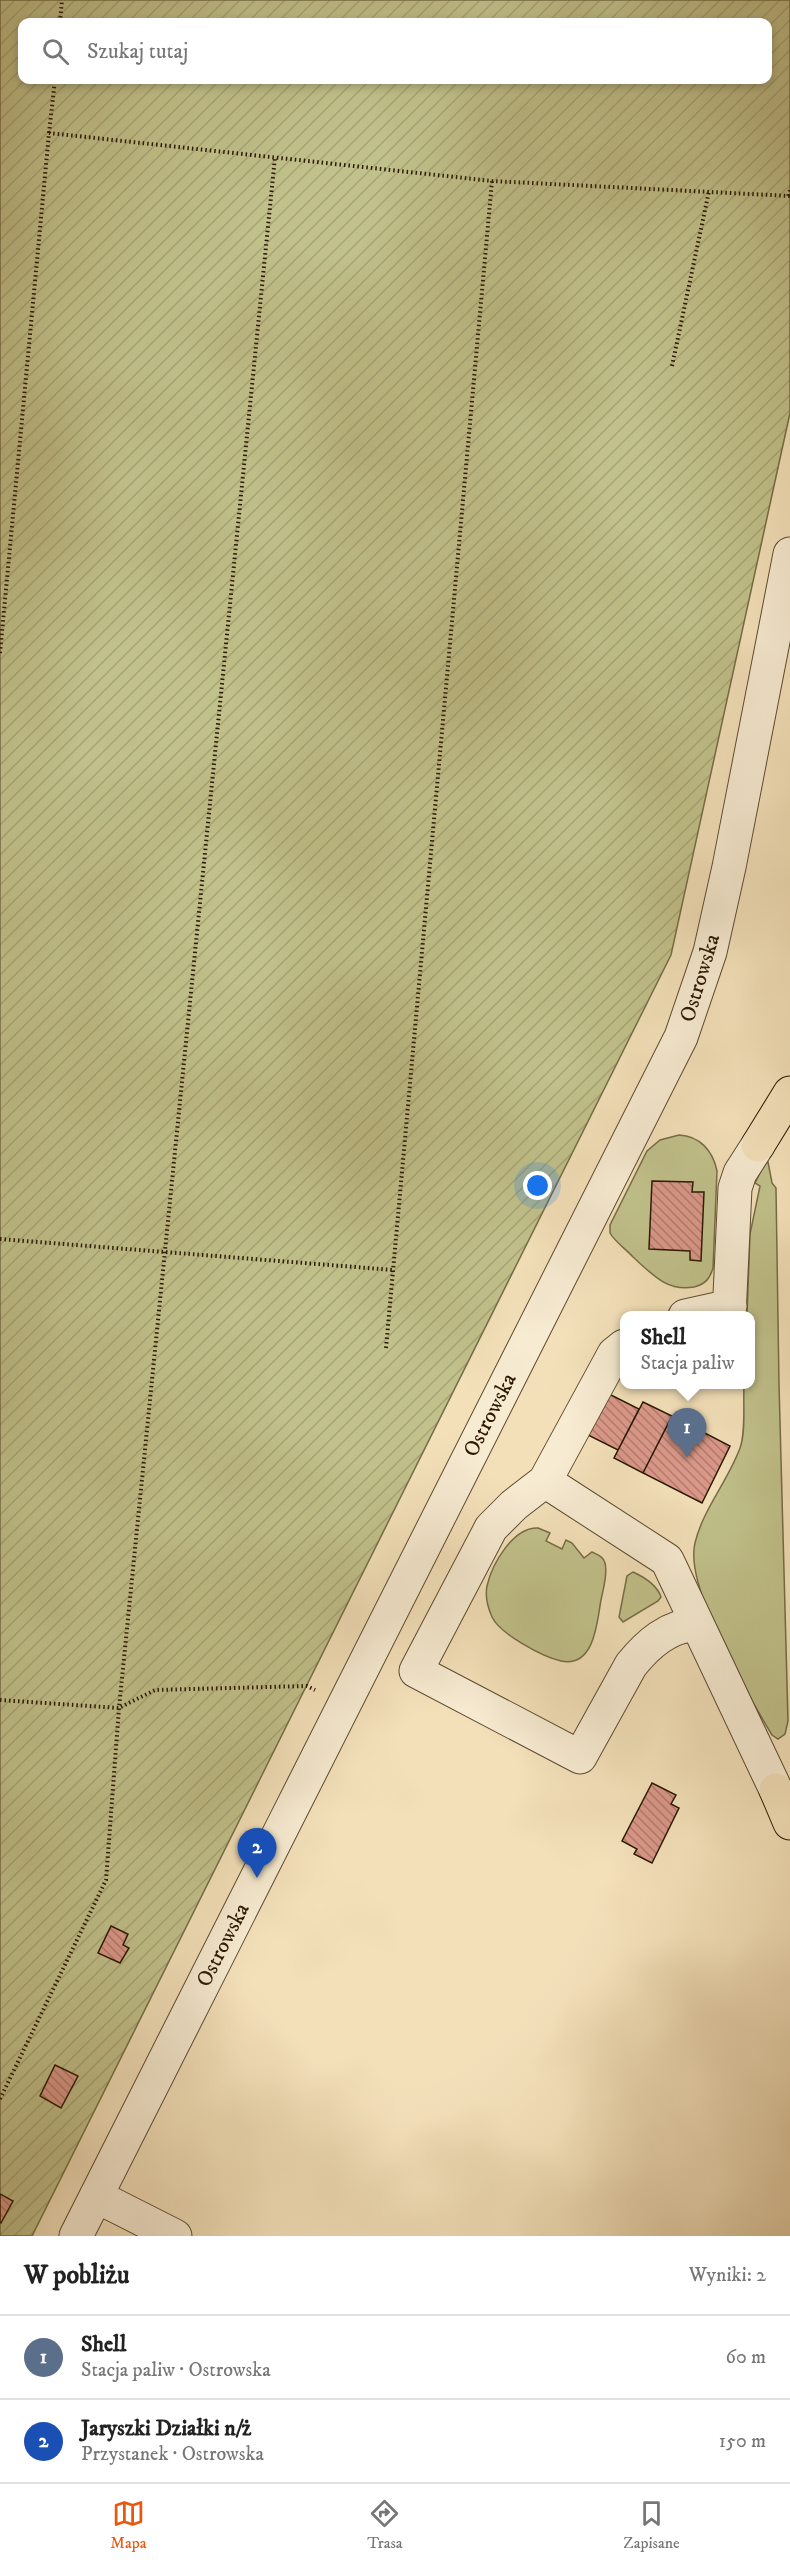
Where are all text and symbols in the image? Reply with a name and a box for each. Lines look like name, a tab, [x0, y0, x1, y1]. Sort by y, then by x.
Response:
search box	[18, 18, 772, 84]
icon: search	[39, 35, 72, 68]
text: Szukaj tutaj	[87, 38, 188, 65]
street label: Ostrowska	[674, 930, 726, 1025]
your location	[523, 1171, 552, 1200]
popup	[620, 1311, 755, 1389]
text: Shell	[640, 1324, 686, 1351]
text: Stacja paliw	[640, 1351, 735, 1376]
street label: Ostrowska	[457, 1368, 523, 1461]
pin: 1	[668, 1408, 706, 1458]
pin: 2	[238, 1828, 276, 1878]
street label: Ostrowska	[190, 1898, 256, 1991]
text: W pobliżu	[24, 2259, 129, 2292]
text: Wyniki: 2	[689, 2263, 766, 2288]
text: Shell	[81, 2331, 126, 2358]
text: 1	[40, 2345, 47, 2370]
text: 60 m	[726, 2345, 766, 2370]
text: Stacja paliw · Ostrowska	[81, 2358, 271, 2383]
text: Jaryszki Działki n/ż	[81, 2415, 251, 2442]
text: 2	[39, 2429, 48, 2454]
text: 150 m	[719, 2429, 766, 2454]
text: Przystanek · Ostrowska	[81, 2442, 264, 2467]
tab: Mapa	[110, 2497, 147, 2553]
tab: Trasa	[367, 2497, 403, 2553]
tab: Zapisane	[623, 2497, 680, 2553]

